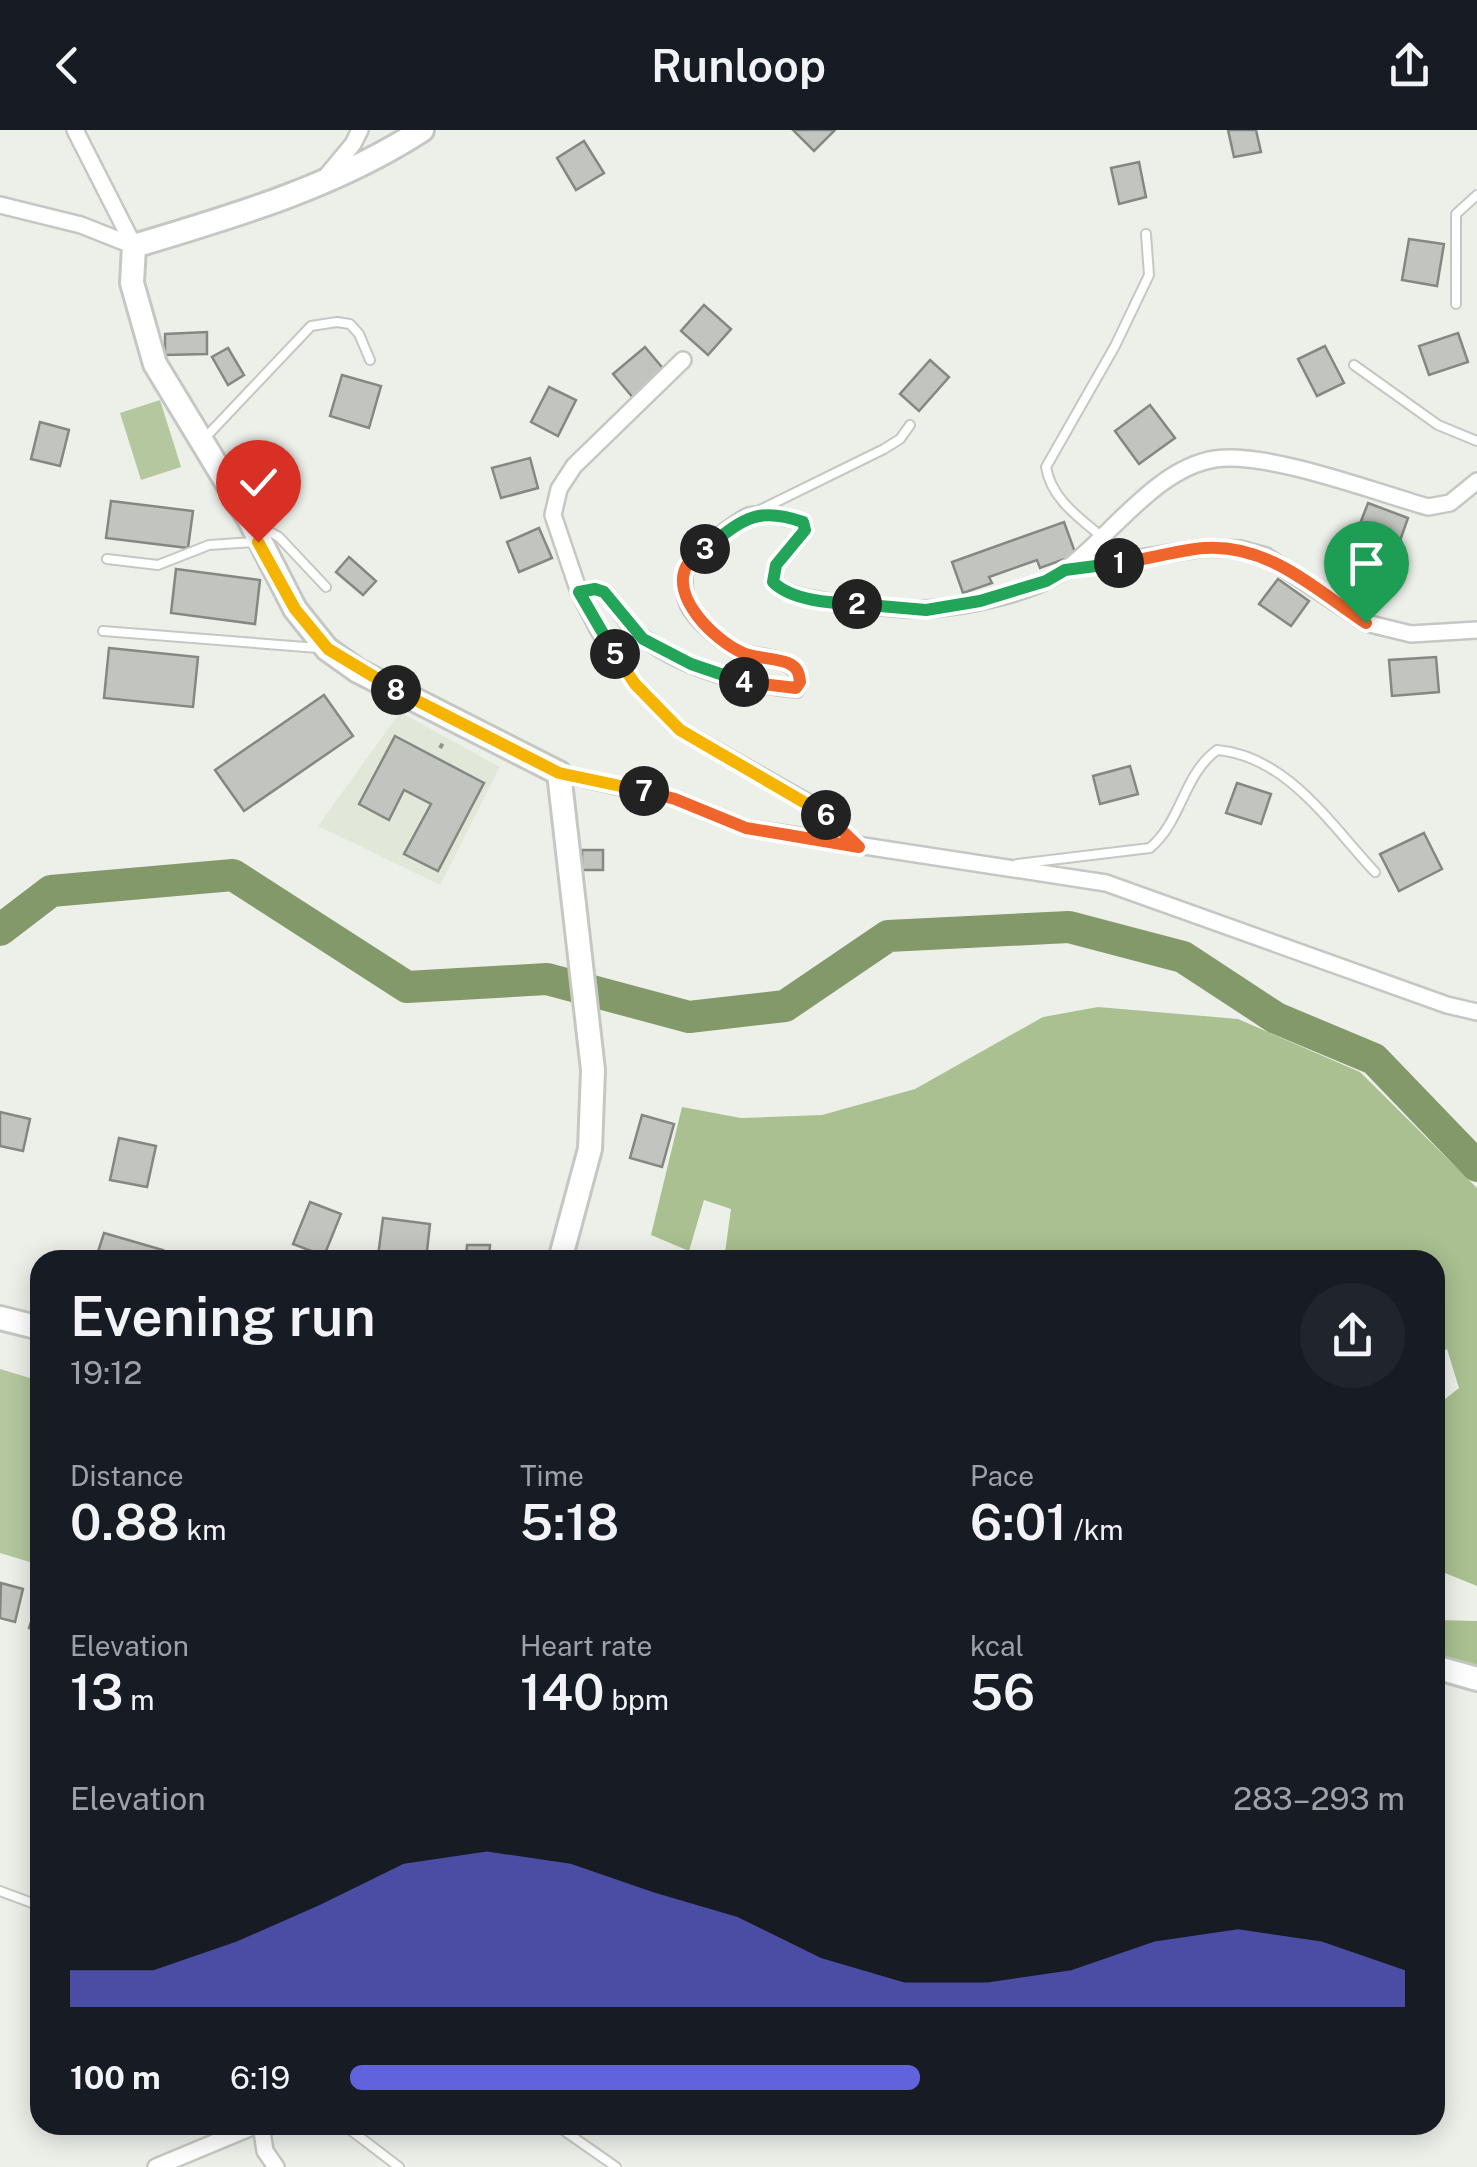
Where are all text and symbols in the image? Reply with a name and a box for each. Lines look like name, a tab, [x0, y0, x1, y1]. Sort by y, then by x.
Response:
icon: back	[40, 38, 95, 93]
icon: share	[1382, 38, 1437, 93]
text: Runloop	[651, 39, 826, 92]
pin	[216, 440, 301, 543]
icon: check	[231, 455, 286, 510]
pin	[1324, 521, 1409, 624]
pin: 3	[680, 524, 730, 574]
text: 3	[696, 532, 714, 565]
icon: arrive	[1339, 536, 1394, 591]
pin: 1	[1094, 538, 1144, 588]
text: 1	[1113, 546, 1125, 579]
pin: 2	[832, 579, 882, 629]
text: 2	[848, 587, 866, 620]
pin: 5	[590, 629, 640, 679]
text: 5	[606, 637, 624, 670]
pin: 4	[719, 657, 769, 707]
pin: 8	[371, 665, 421, 715]
text: 4	[735, 665, 753, 698]
text: 8	[387, 673, 405, 706]
pin: 7	[619, 766, 669, 816]
text: 7	[635, 774, 653, 807]
pin: 6	[801, 790, 851, 840]
text: 6	[817, 798, 835, 831]
button: share	[1300, 1283, 1405, 1388]
text: Evening run	[70, 1284, 376, 1348]
text: 19:12	[70, 1354, 142, 1391]
text: Distance	[70, 1459, 184, 1492]
text: Time	[520, 1459, 584, 1492]
text: Pace	[970, 1459, 1034, 1492]
text: 0.88	[70, 1492, 180, 1551]
text: 5:18	[520, 1492, 619, 1551]
text: 6:01	[970, 1492, 1067, 1551]
text: km	[180, 1513, 227, 1546]
text: /km	[1067, 1513, 1124, 1546]
text: Elevation	[70, 1629, 189, 1662]
text: Heart rate	[520, 1629, 652, 1662]
text: kcal	[970, 1629, 1024, 1662]
text: 13	[70, 1662, 123, 1721]
text: 140	[520, 1662, 605, 1721]
text: 56	[970, 1662, 1035, 1721]
text: m	[123, 1683, 154, 1716]
text: bpm	[605, 1683, 669, 1716]
text: Elevation	[70, 1780, 206, 1817]
text: 283–293 m	[1233, 1780, 1405, 1817]
text: 100 m	[70, 2059, 161, 2096]
text: 6:19	[230, 2059, 290, 2096]

